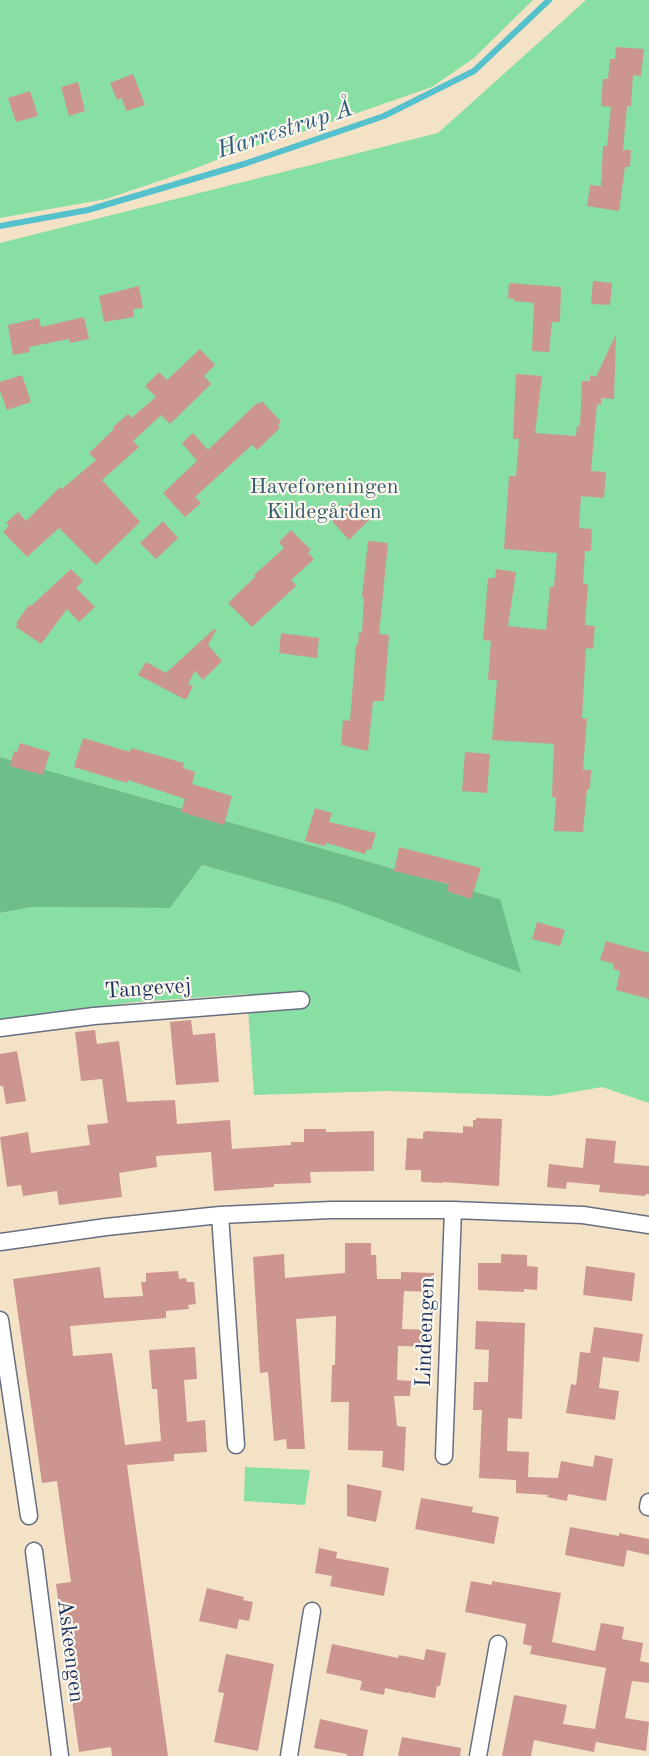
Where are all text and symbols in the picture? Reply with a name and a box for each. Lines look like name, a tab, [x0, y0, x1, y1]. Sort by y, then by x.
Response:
water label: Harrestrup Å	[213, 94, 357, 166]
park label: Haveforeningen Kildegården	[249, 474, 399, 526]
street label: Tangevej	[104, 973, 192, 1005]
street label: Lindeengen	[411, 1277, 441, 1387]
street label: Askeengen	[51, 1598, 89, 1704]

